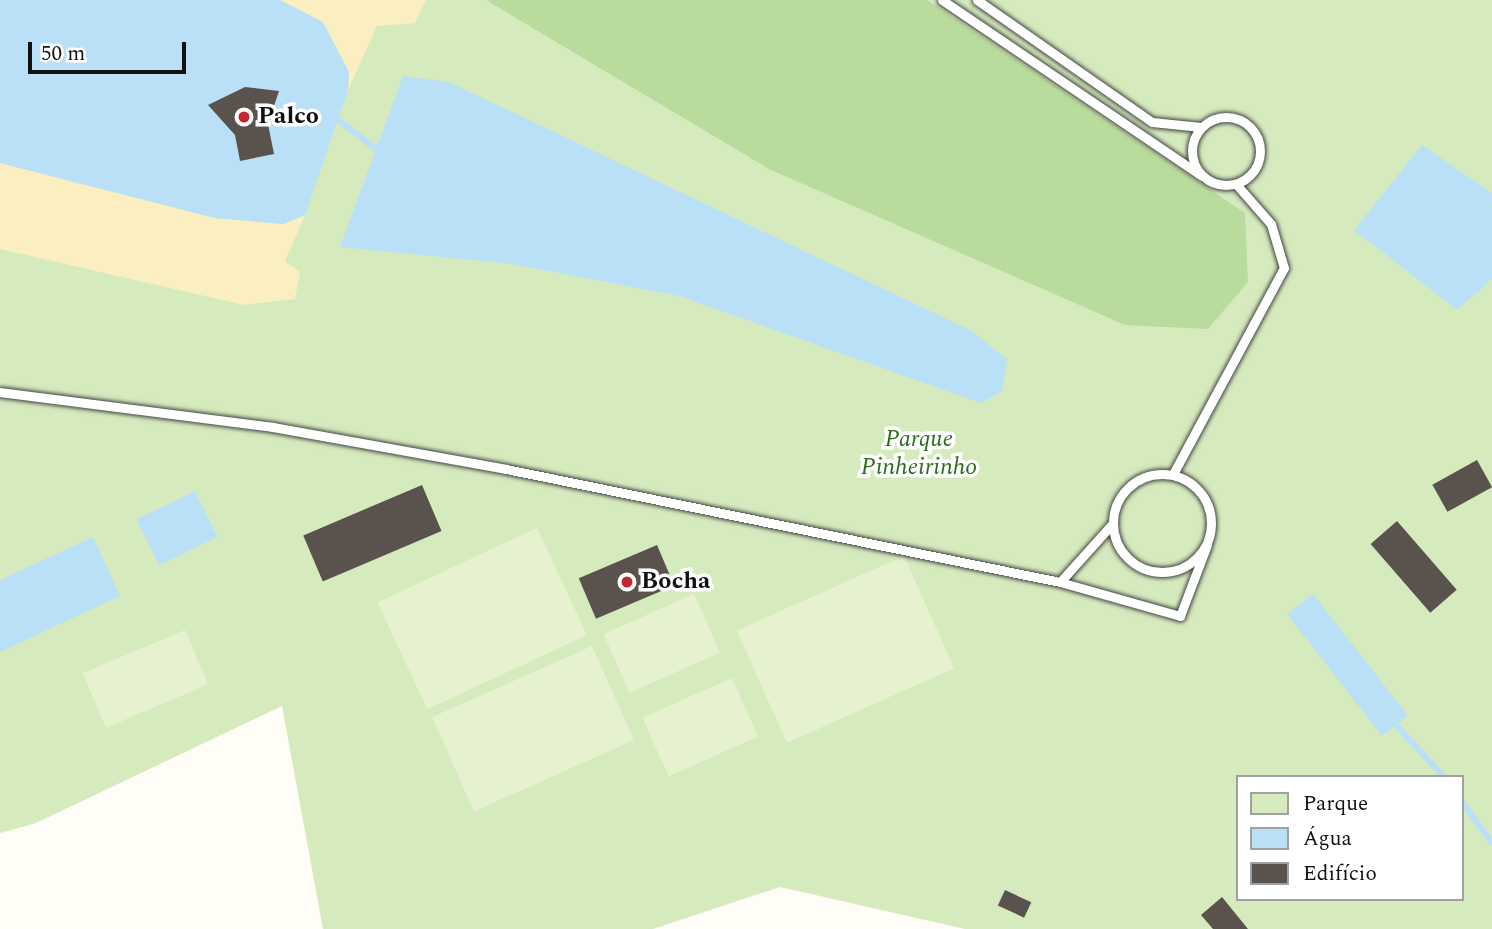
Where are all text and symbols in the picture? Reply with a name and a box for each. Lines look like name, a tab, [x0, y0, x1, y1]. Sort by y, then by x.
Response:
scale bar	[32, 28, 189, 72]
text: 50 m	[41, 38, 85, 70]
place label: Palco	[258, 103, 319, 131]
marker: Palco	[236, 109, 252, 125]
park label: Parque Pinheirinho	[861, 426, 977, 482]
place label: Bocha	[641, 568, 710, 596]
marker: Bocha	[619, 574, 635, 590]
legend	[1236, 775, 1464, 901]
text: Parque	[1303, 788, 1368, 820]
text: Água	[1303, 823, 1352, 855]
text: Edifício	[1303, 858, 1377, 890]

